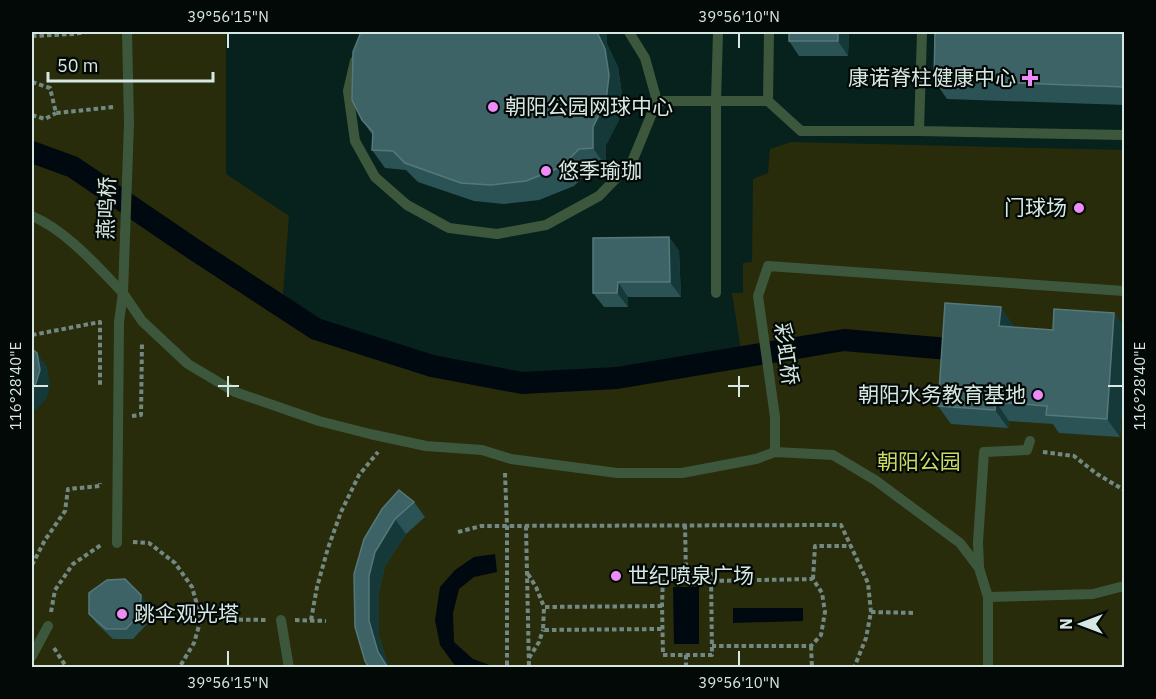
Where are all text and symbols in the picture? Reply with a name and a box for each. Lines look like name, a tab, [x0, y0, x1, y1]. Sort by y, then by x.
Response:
text: 39°56'15"N	[187, 7, 269, 26]
text: 39°56'10"N	[698, 7, 780, 26]
scale bar	[48, 45, 213, 83]
text: 50 m	[57, 54, 99, 77]
place label: 康诺脊柱健康中心	[848, 63, 1016, 91]
marker: 康诺脊柱健康中心	[1021, 69, 1039, 87]
place label: 朝阳公园网球中心	[505, 92, 673, 120]
marker: 朝阳公园网球中心	[486, 100, 500, 114]
place label: 悠季瑜珈	[558, 156, 642, 184]
marker: 悠季瑜珈	[539, 164, 553, 178]
street label: 燕鸣桥	[91, 176, 121, 240]
place label: 门球场	[1004, 193, 1067, 221]
marker: 门球场	[1072, 201, 1086, 215]
street label: 彩虹桥	[769, 321, 805, 387]
text: 116°28'40"E	[6, 342, 25, 430]
text: 116°28'40"E	[1130, 342, 1149, 430]
place label: 朝阳水务教育基地	[858, 380, 1026, 408]
marker: 朝阳水务教育基地	[1031, 388, 1045, 402]
park label: 朝阳公园	[877, 447, 961, 475]
place label: 世纪喷泉广场	[628, 561, 754, 589]
marker: 世纪喷泉广场	[609, 569, 623, 583]
north arrow	[1051, 594, 1111, 654]
place label: 跳伞观光塔	[134, 599, 239, 627]
marker: 跳伞观光塔	[115, 607, 129, 621]
text: N	[1056, 618, 1076, 630]
text: 39°56'15"N	[187, 673, 269, 692]
text: 39°56'10"N	[698, 673, 780, 692]

